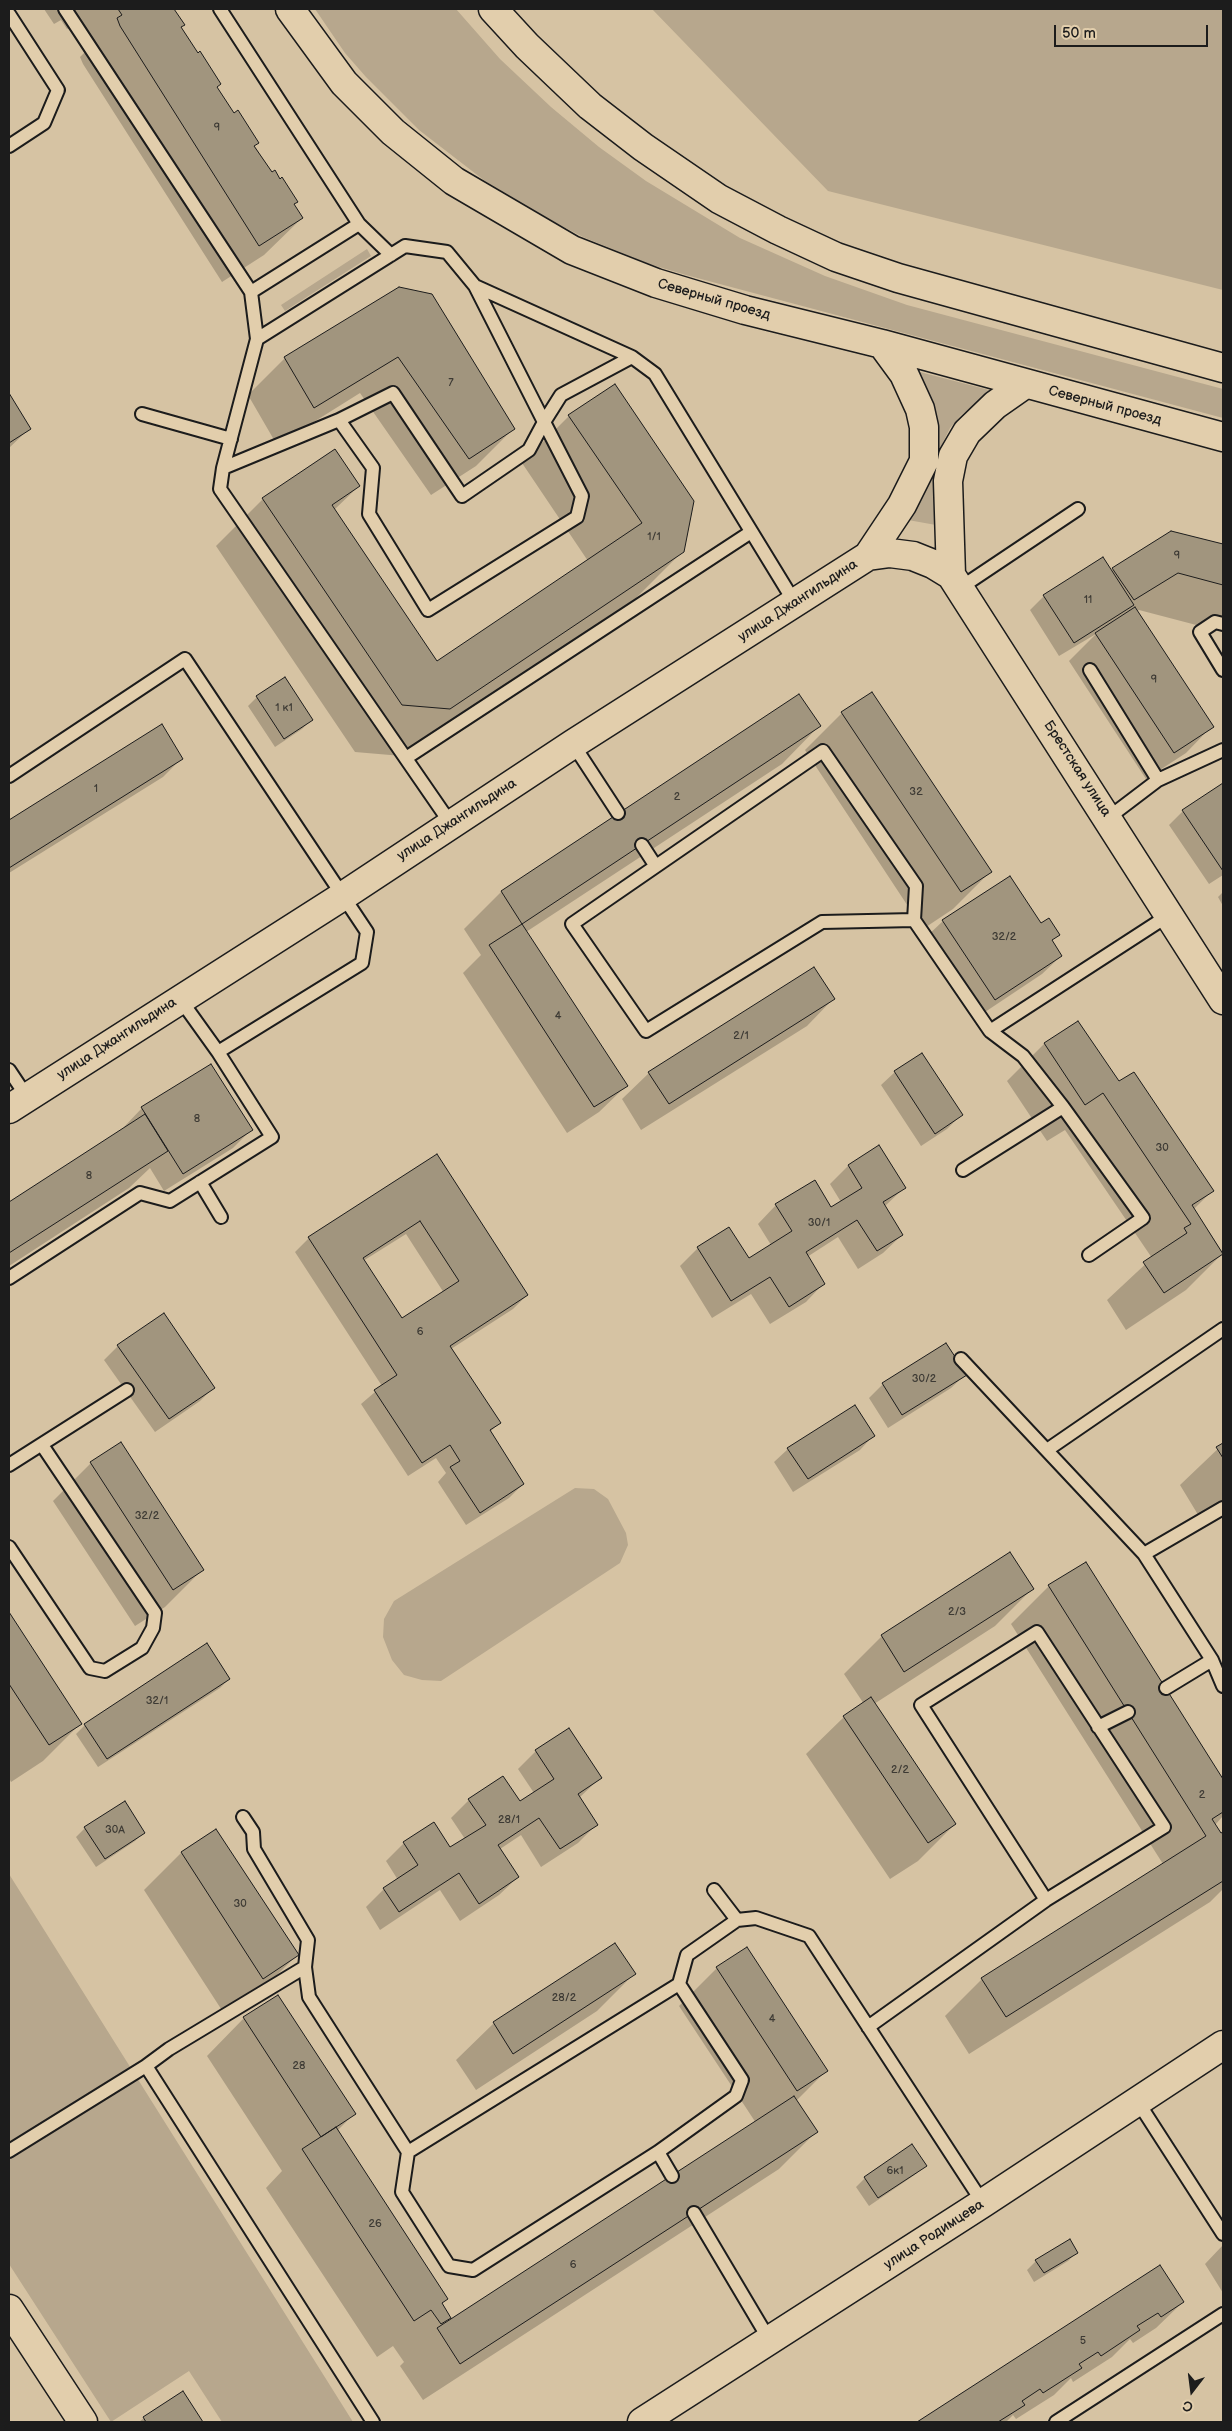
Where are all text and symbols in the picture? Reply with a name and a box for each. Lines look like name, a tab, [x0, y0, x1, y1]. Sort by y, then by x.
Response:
scale bar	[1057, 15, 1211, 47]
text: 50 m	[1062, 24, 1096, 43]
house number: 9	[214, 121, 220, 135]
street label: Северный проезд	[656, 276, 772, 324]
house number: 7	[448, 376, 454, 390]
street label: Северный проезд	[1047, 383, 1163, 429]
house number: 1/1	[647, 530, 661, 544]
house number: 9	[1174, 549, 1180, 563]
street label: улица Джангильдина	[735, 556, 861, 646]
house number: 11	[1084, 593, 1092, 607]
house number: 9	[1151, 673, 1157, 687]
house number: 1 к1	[275, 701, 293, 715]
street label: Брестская улица	[1040, 718, 1114, 820]
street label: улица Джангильдина	[394, 775, 520, 865]
house number: 1	[94, 782, 98, 796]
house number: 32	[909, 785, 923, 799]
house number: 2	[674, 790, 680, 804]
house number: 32/2	[992, 930, 1016, 944]
street label: улица Джангильдина	[54, 994, 180, 1084]
house number: 4	[555, 1009, 561, 1023]
house number: 2/1	[733, 1029, 749, 1043]
house number: 8	[194, 1112, 200, 1126]
house number: 30	[1155, 1141, 1169, 1155]
house number: 8	[86, 1169, 92, 1183]
house number: 30/1	[808, 1216, 830, 1230]
house number: 6	[417, 1325, 423, 1339]
house number: 30/2	[912, 1372, 936, 1386]
house number: 32/2	[135, 1509, 159, 1523]
house number: 2/3	[948, 1605, 966, 1619]
house number: 32/1	[146, 1694, 168, 1708]
house number: 2/2	[891, 1763, 909, 1777]
house number: 2	[1199, 1788, 1205, 1802]
house number: 28/1	[498, 1813, 520, 1827]
house number: 30А	[105, 1823, 125, 1837]
house number: 30	[233, 1897, 247, 1911]
house number: 28/2	[552, 1991, 576, 2005]
house number: 4	[769, 2012, 775, 2026]
house number: 28	[293, 2059, 305, 2073]
house number: 6к1	[887, 2164, 903, 2178]
street label: улица Родимцева	[881, 2197, 987, 2273]
house number: 26	[368, 2217, 382, 2231]
house number: 6	[570, 2258, 576, 2272]
house number: 5	[1080, 2334, 1086, 2348]
north arrow	[1167, 2366, 1217, 2416]
text: С	[1181, 2397, 1195, 2415]

